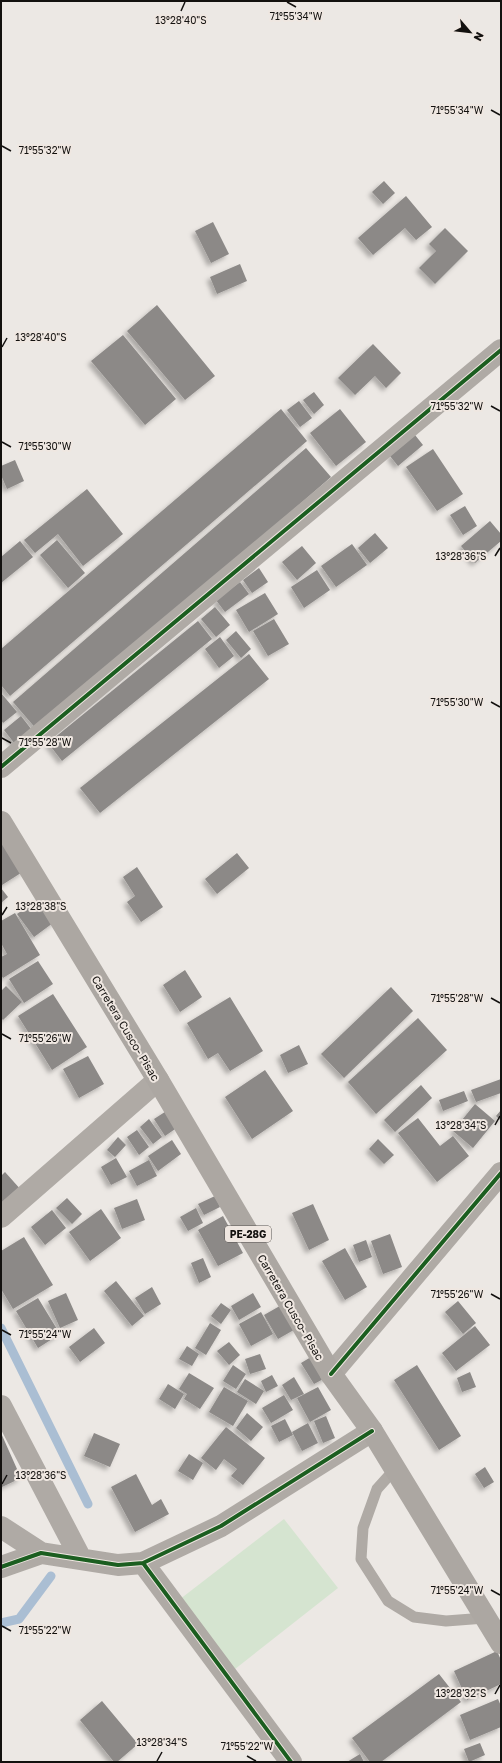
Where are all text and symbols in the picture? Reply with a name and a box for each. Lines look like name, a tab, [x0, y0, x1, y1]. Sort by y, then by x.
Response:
text: 71°55'34"W	[270, 10, 323, 22]
north arrow	[450, 12, 490, 52]
text: 13°28'40"S	[155, 14, 207, 26]
text: N	[472, 30, 487, 44]
text: 71°55'34"W	[431, 104, 484, 116]
text: 71°55'32"W	[19, 144, 72, 156]
text: 13°28'40"S	[15, 331, 67, 343]
text: 71°55'32"W	[431, 400, 484, 412]
text: 71°55'30"W	[19, 440, 72, 452]
text: 13°28'36"S	[436, 550, 486, 562]
text: 71°55'30"W	[431, 696, 484, 708]
text: 71°55'28"W	[19, 736, 72, 748]
text: 13°28'38"S	[16, 900, 66, 912]
street label: Carretera Cusco- Pisac	[89, 973, 163, 1083]
text: 71°55'28"W	[431, 992, 484, 1004]
text: 71°55'26"W	[19, 1032, 72, 1044]
text: 13°28'34"S	[436, 1119, 486, 1131]
road number: PE-28G	[225, 1226, 271, 1242]
street label: Carretera Cusco- Pisac	[255, 1252, 327, 1362]
text: 71°55'26"W	[431, 1288, 484, 1300]
text: 71°55'24"W	[19, 1328, 72, 1340]
text: 13°28'36"S	[16, 1469, 66, 1481]
text: 71°55'24"W	[431, 1584, 484, 1596]
text: 71°55'22"W	[19, 1624, 72, 1636]
text: 13°28'32"S	[436, 1687, 486, 1699]
text: 13°28'34"S	[137, 1736, 187, 1748]
text: 71°55'22"W	[221, 1740, 274, 1752]

